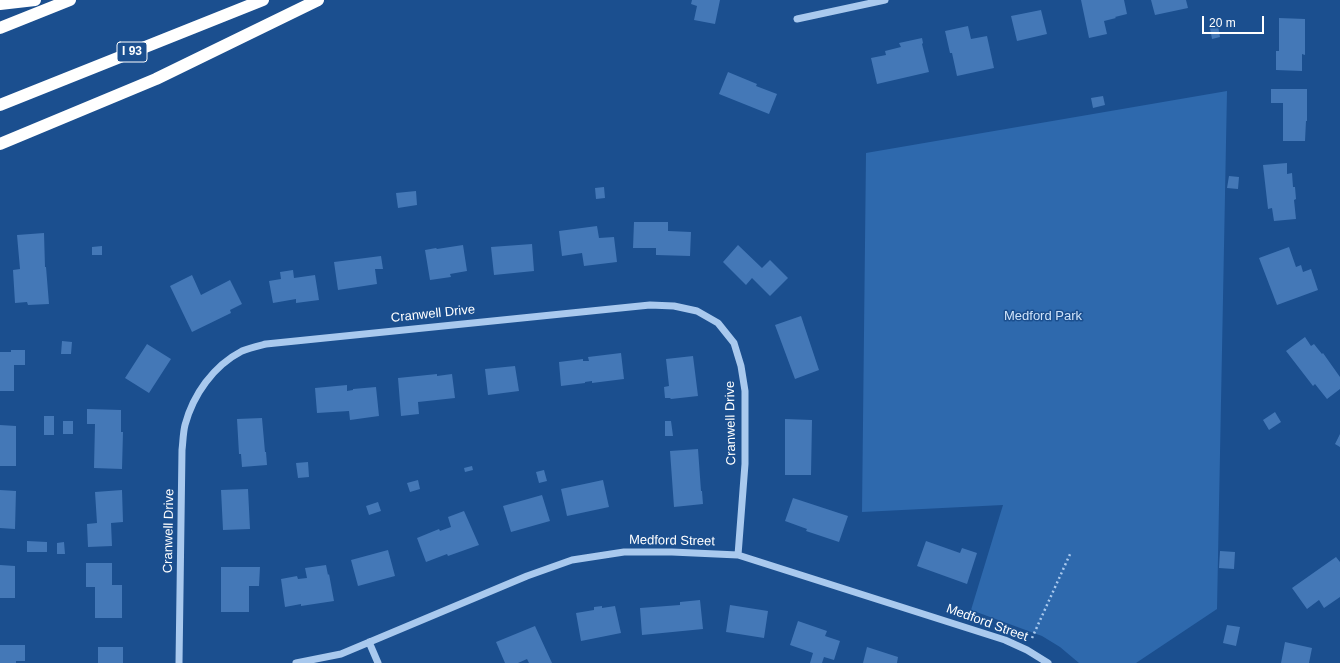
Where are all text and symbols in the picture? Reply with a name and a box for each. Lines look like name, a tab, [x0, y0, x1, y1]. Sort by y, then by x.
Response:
scale bar	[1204, 8, 1266, 34]
text: 20 m	[1209, 16, 1236, 30]
road number: I 93	[117, 42, 147, 62]
street label: Cranwell Drive	[390, 302, 476, 326]
park label: Medford Park	[1004, 308, 1082, 324]
street label: Cranwell Drive	[722, 381, 740, 465]
street label: Cranwell Drive	[160, 489, 178, 573]
street label: Medford Street	[629, 532, 715, 550]
street label: Medford Street	[944, 601, 1030, 645]

